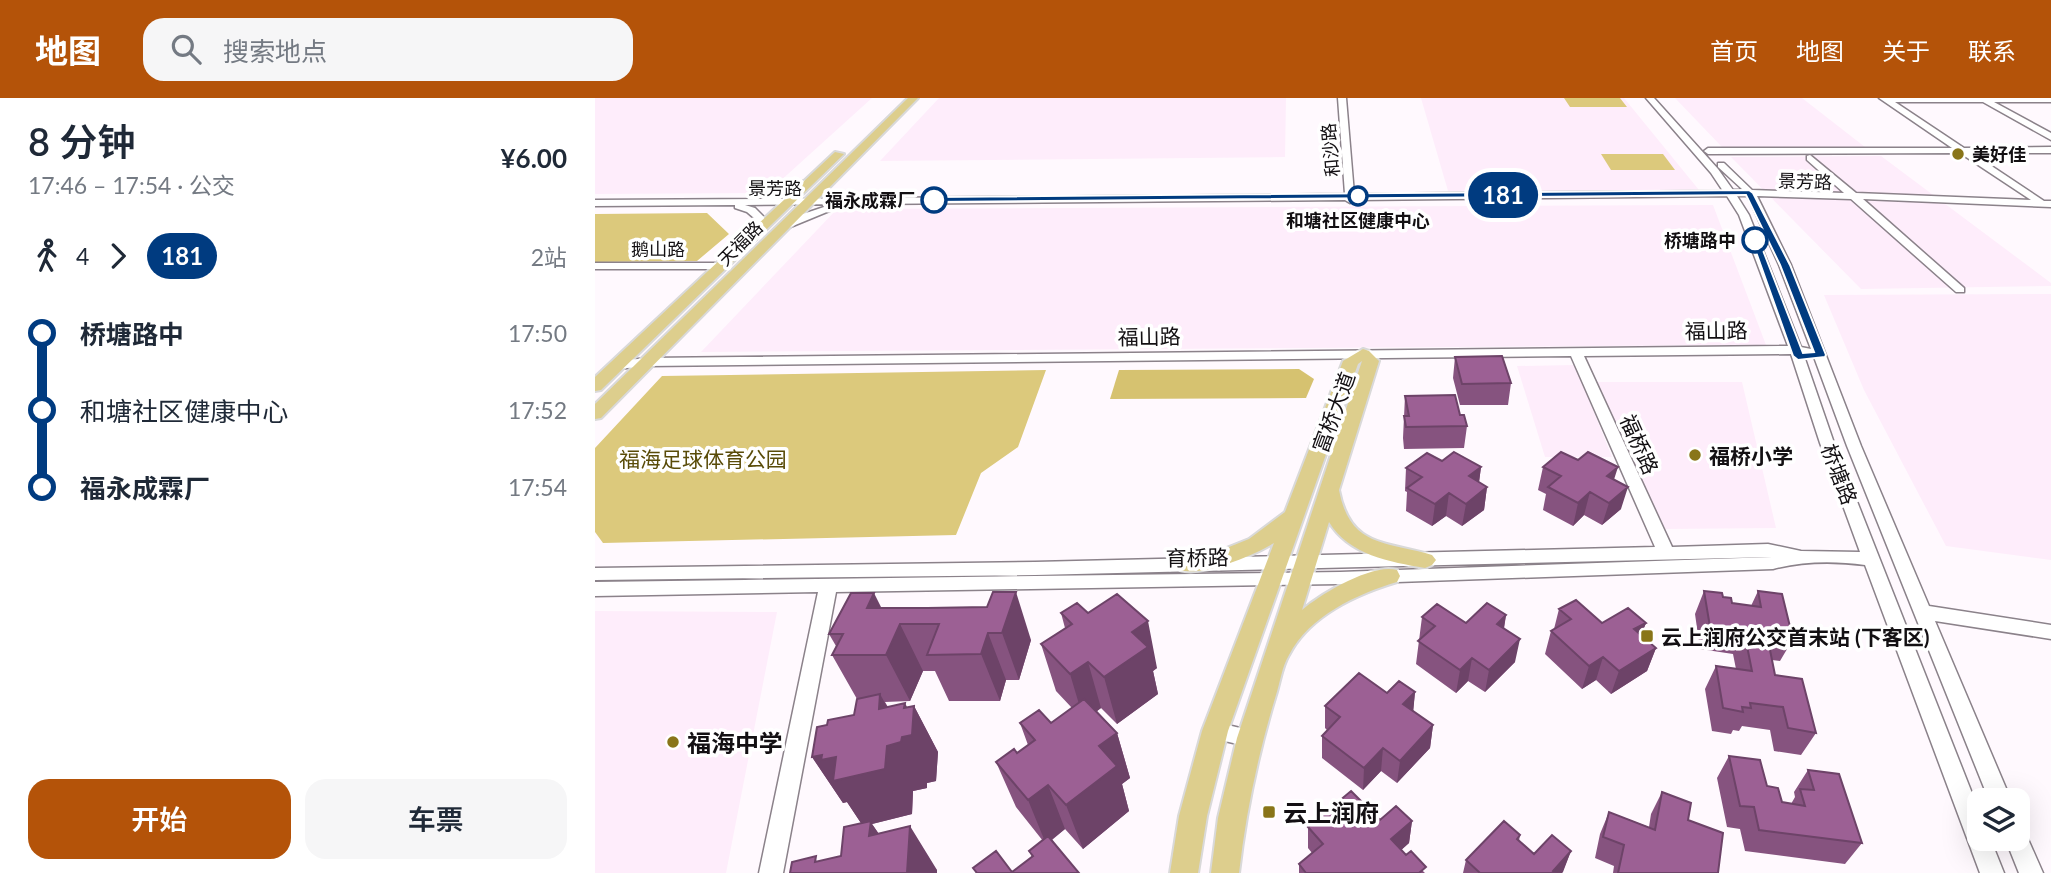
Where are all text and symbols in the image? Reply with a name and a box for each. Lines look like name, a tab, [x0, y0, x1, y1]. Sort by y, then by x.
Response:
search box	[143, 18, 633, 81]
text: 地图	[35, 30, 101, 70]
icon: search	[167, 30, 205, 68]
text: 搜索地点	[223, 35, 327, 67]
text: 首页	[1710, 36, 1758, 65]
text: 地图	[1796, 36, 1844, 65]
text: 关于	[1882, 36, 1930, 65]
text: 联系	[1968, 36, 2016, 65]
text: 8 分钟	[28, 118, 136, 164]
street label: 和沙路	[1317, 122, 1343, 178]
text: ¥6.00	[501, 142, 567, 174]
place label: 美好佳	[1972, 143, 2026, 165]
marker: 美好佳	[1950, 146, 1966, 162]
street label: 景芳路	[1778, 169, 1832, 193]
text: 17:46 – 17:54 · 公交	[28, 171, 235, 199]
line badge: 181	[1463, 172, 1543, 218]
street label: 景芳路	[748, 177, 802, 199]
text: 181	[1482, 180, 1524, 209]
marker: 和塘社区健康中心	[1348, 186, 1368, 206]
marker: 福永成霖厂	[921, 187, 947, 213]
place label: 福永成霖厂	[825, 189, 915, 211]
place label: 和塘社区健康中心	[1286, 209, 1430, 231]
street label: 天福路	[713, 216, 767, 270]
marker: 桥塘路中	[1742, 227, 1768, 253]
place label: 桥塘路中	[1664, 229, 1736, 251]
icon: walk	[28, 237, 66, 275]
icon: forward	[99, 237, 137, 275]
street label: 鹅山路	[631, 238, 685, 260]
text: 181	[161, 241, 203, 270]
text: 4	[76, 242, 89, 270]
text: 2站	[531, 243, 567, 271]
street label: 福山路	[1684, 317, 1748, 343]
text: 桥塘路中	[80, 318, 184, 350]
text: 17:50	[508, 319, 567, 347]
street label: 福山路	[1117, 323, 1181, 349]
street label: 富桥大道	[1307, 368, 1359, 456]
text: 和塘社区健康中心	[80, 395, 288, 427]
text: 17:52	[508, 396, 567, 424]
street label: 福桥路	[1616, 410, 1664, 478]
street label: 桥塘路	[1817, 440, 1863, 508]
place label: 福桥小学	[1709, 443, 1793, 468]
park label: 福海足球体育公园	[619, 446, 787, 471]
marker: 福桥小学	[1687, 447, 1703, 463]
text: 福永成霖厂	[80, 472, 210, 504]
text: 17:54	[508, 473, 567, 501]
street label: 育桥路	[1165, 544, 1229, 570]
place label: 云上润府公交首末站 (下客区)	[1661, 624, 1930, 649]
marker: 云上润府公交首末站 (下客区)	[1639, 628, 1655, 644]
place label: 福海中学	[687, 728, 783, 757]
marker: 福海中学	[665, 734, 681, 750]
button: 开始	[28, 779, 291, 859]
button: 车票	[305, 779, 567, 859]
map controls	[1967, 788, 2030, 851]
button: layers	[1967, 788, 2030, 851]
place label: 云上润府	[1283, 798, 1379, 827]
marker: 云上润府	[1261, 804, 1277, 820]

